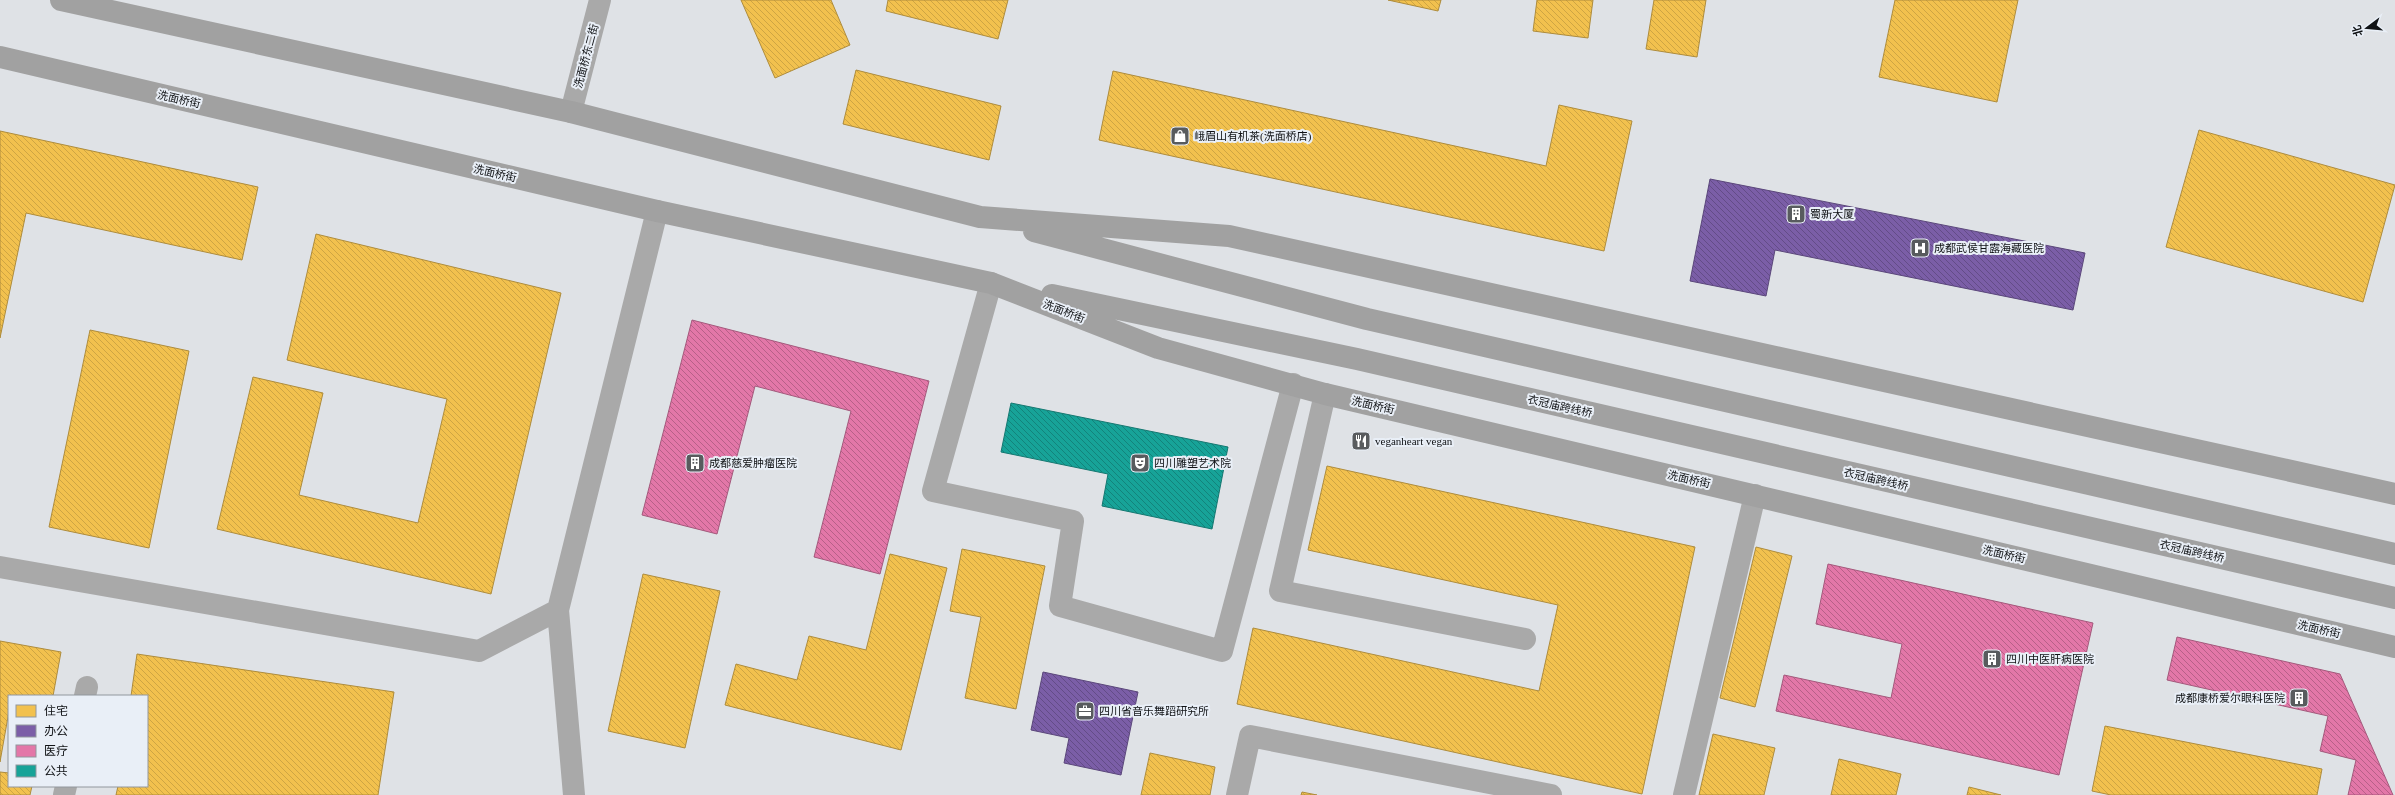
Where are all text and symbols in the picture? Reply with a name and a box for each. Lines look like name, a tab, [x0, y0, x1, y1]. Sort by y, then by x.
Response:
north arrow	[2347, 8, 2387, 48]
street label: 洗面桥东二街	[572, 23, 600, 89]
text: 北	[2350, 24, 2365, 38]
street label: 洗面桥街	[156, 88, 202, 110]
shop icon: 峨眉山有机茶(洗面桥店)	[1169, 125, 1191, 147]
place label: 峨眉山有机茶(洗面桥店)	[1194, 130, 1312, 143]
street label: 洗面桥街	[472, 162, 518, 184]
building icon: 蜀新大厦	[1785, 203, 1807, 225]
place label: 蜀新大厦	[1810, 208, 1854, 220]
hospital icon: 成都武侯甘露海藏医院	[1909, 237, 1931, 259]
place label: 成都武侯甘露海藏医院	[1934, 242, 2044, 254]
street label: 洗面桥街	[1041, 298, 1087, 324]
street label: 衣冠庙跨线桥	[1526, 393, 1594, 419]
street label: 洗面桥街	[1350, 394, 1396, 416]
restaurant icon: veganheart vegan	[1350, 430, 1372, 452]
place label: veganheart vegan	[1375, 435, 1453, 447]
building icon: 成都慈爱肿瘤医院	[684, 452, 706, 474]
theatre icon: 四川雕塑艺术院	[1129, 452, 1151, 474]
place label: 成都慈爱肿瘤医院	[709, 457, 797, 469]
place label: 四川雕塑艺术院	[1154, 457, 1231, 469]
street label: 衣冠庙跨线桥	[1842, 466, 1910, 492]
street label: 洗面桥街	[1666, 468, 1712, 490]
street label: 衣冠庙跨线桥	[2158, 538, 2226, 564]
street label: 洗面桥街	[1981, 543, 2027, 565]
street label: 洗面桥街	[2296, 618, 2342, 640]
building icon: 四川中医肝病医院	[1981, 648, 2003, 670]
place label: 四川中医肝病医院	[2006, 653, 2094, 665]
building icon: 成都康桥爱尔眼科医院	[2288, 687, 2310, 709]
place label: 成都康桥爱尔眼科医院	[2175, 692, 2285, 704]
legend	[8, 695, 148, 787]
office icon: 四川省音乐舞蹈研究所	[1074, 700, 1096, 722]
text: 住宅	[44, 704, 68, 718]
place label: 四川省音乐舞蹈研究所	[1099, 705, 1209, 717]
text: 办公	[44, 724, 68, 738]
text: 医疗	[44, 744, 68, 758]
text: 公共	[44, 764, 68, 778]

